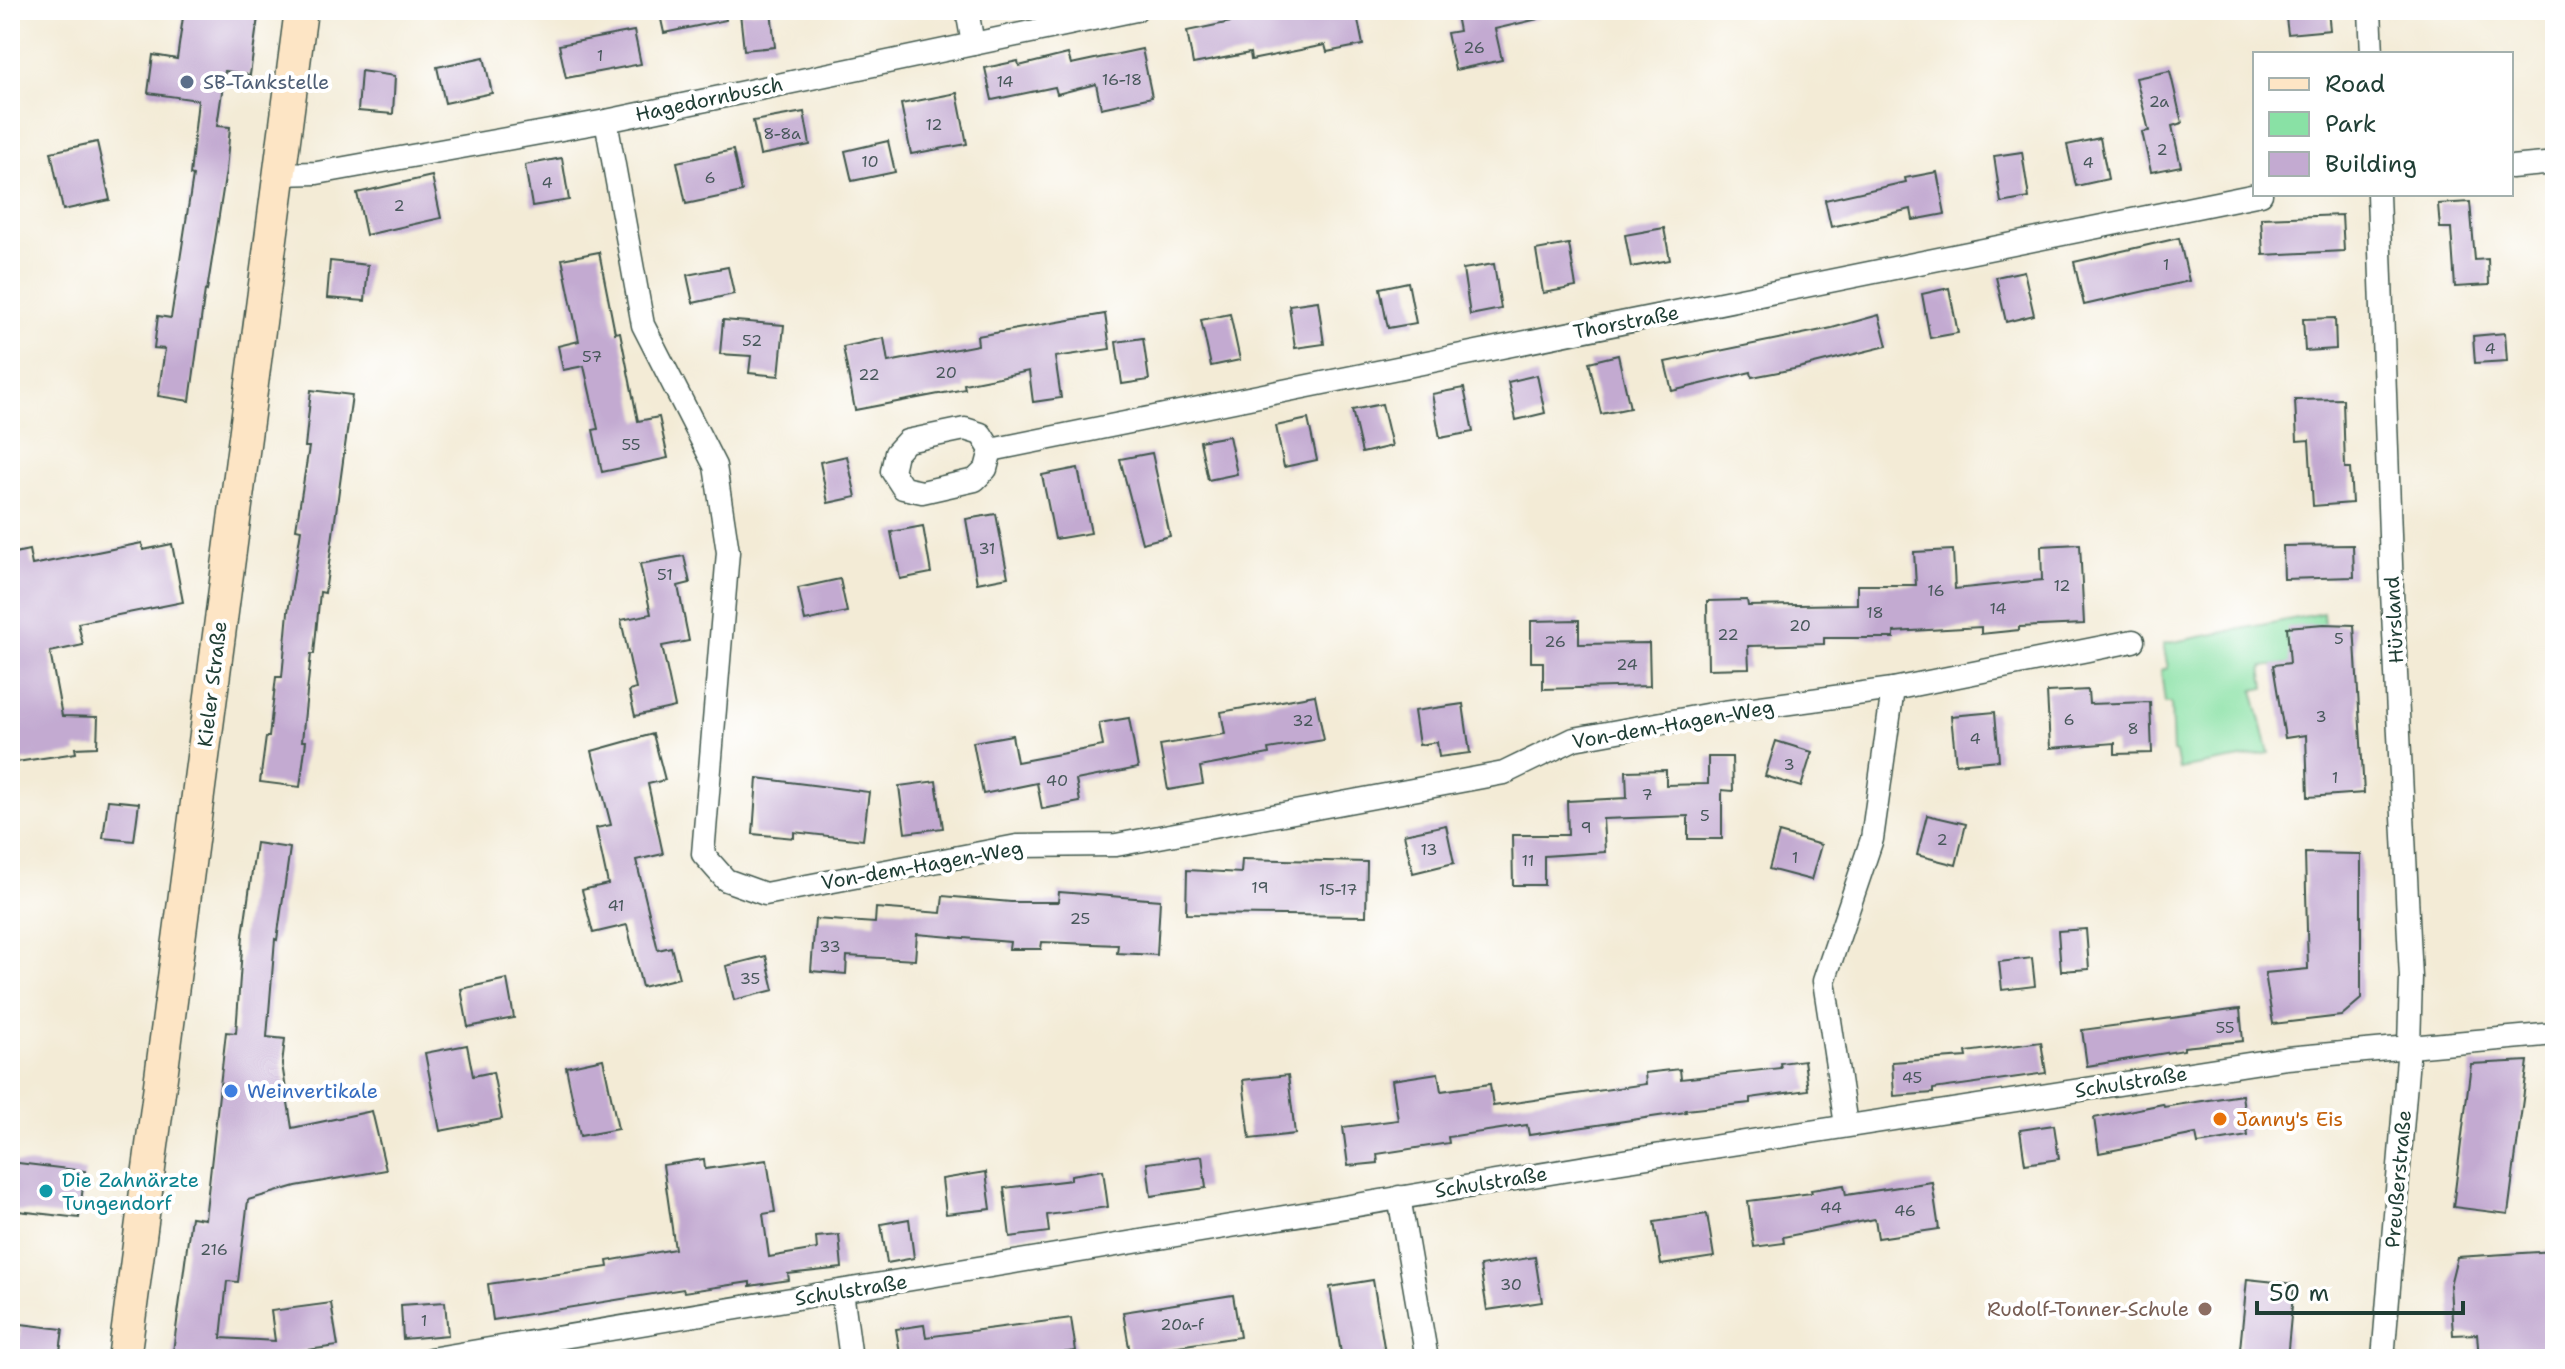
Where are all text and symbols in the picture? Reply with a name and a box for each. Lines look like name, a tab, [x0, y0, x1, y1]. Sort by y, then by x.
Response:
house number: 26	[1463, 37, 1485, 58]
house number: 1	[597, 45, 603, 66]
legend	[2253, 52, 2513, 196]
text: Road	[2325, 68, 2385, 100]
place label: SB-Tankstelle	[203, 69, 329, 95]
house number: 16-18	[1102, 69, 1142, 90]
street label: Hagedornbusch	[633, 71, 785, 127]
house number: 14	[996, 71, 1014, 92]
marker: SB-Tankstelle	[178, 73, 196, 91]
house number: 2a	[2149, 91, 2169, 112]
text: Park	[2325, 108, 2377, 140]
house number: 12	[925, 114, 943, 135]
house number: 8-8a	[763, 123, 801, 144]
house number: 2	[2156, 139, 2168, 160]
text: Building	[2325, 148, 2417, 180]
house number: 10	[861, 151, 879, 172]
house number: 4	[2082, 152, 2094, 173]
house number: 6	[704, 167, 716, 188]
house number: 4	[541, 172, 553, 193]
house number: 2	[393, 195, 405, 216]
house number: 1	[2163, 254, 2169, 275]
street label: Thorstraße	[1571, 299, 1681, 345]
house number: 52	[742, 330, 762, 351]
house number: 4	[2484, 338, 2496, 359]
house number: 57	[582, 346, 602, 367]
house number: 20	[935, 362, 957, 383]
house number: 22	[858, 364, 880, 385]
house number: 55	[621, 434, 641, 455]
house number: 31	[978, 538, 996, 559]
house number: 51	[657, 564, 673, 585]
house number: 12	[2053, 575, 2071, 596]
street label: Hürsland	[2379, 575, 2409, 664]
house number: 16	[1927, 580, 1945, 601]
house number: 14	[1989, 598, 2007, 619]
house number: 18	[1866, 602, 1884, 623]
house number: 20	[1789, 615, 1811, 636]
street label: Kieler Straße	[191, 620, 233, 748]
house number: 22	[1717, 624, 1739, 645]
house number: 5	[2334, 628, 2344, 649]
house number: 26	[1544, 631, 1566, 652]
house number: 24	[1616, 654, 1638, 675]
street label: Von-dem-Hagen-Weg	[1570, 693, 1776, 755]
house number: 3	[2315, 706, 2327, 727]
house number: 6	[2063, 709, 2075, 730]
house number: 32	[1292, 710, 1314, 731]
house number: 8	[2127, 718, 2139, 739]
house number: 4	[1969, 728, 1981, 749]
house number: 3	[1783, 754, 1795, 775]
house number: 1	[2332, 767, 2338, 788]
house number: 40	[1046, 770, 1068, 791]
house number: 7	[1641, 784, 1653, 805]
house number: 5	[1700, 805, 1710, 826]
house number: 9	[1580, 817, 1592, 838]
house number: 2	[1936, 829, 1948, 850]
street label: Von-dem-Hagen-Weg	[819, 834, 1025, 896]
house number: 13	[1420, 839, 1438, 860]
house number: 1	[1792, 847, 1798, 868]
house number: 11	[1522, 850, 1534, 871]
house number: 19	[1251, 877, 1269, 898]
house number: 15-17	[1319, 879, 1357, 900]
house number: 41	[607, 895, 625, 916]
house number: 25	[1070, 908, 1090, 929]
house number: 33	[819, 936, 841, 957]
house number: 35	[740, 968, 760, 989]
house number: 55	[2215, 1017, 2235, 1038]
street label: Schulstraße	[2073, 1060, 2189, 1104]
house number: 45	[1902, 1067, 1922, 1088]
place label: Weinvertikale	[247, 1078, 378, 1104]
marker: Weinvertikale	[222, 1082, 240, 1100]
place label: Janny's Eis	[2236, 1106, 2343, 1132]
street label: Preußerstraße	[2379, 1109, 2417, 1249]
marker: Janny's Eis	[2211, 1110, 2229, 1128]
street label: Schulstraße	[1433, 1160, 1549, 1204]
place label: Die Zahnärzte Tungendorf	[62, 1167, 199, 1216]
marker: Die Zahnärzte Tungendorf	[37, 1182, 55, 1200]
house number: 44	[1820, 1197, 1842, 1218]
house number: 46	[1894, 1200, 1916, 1221]
house number: 216	[200, 1239, 228, 1260]
scale bar	[2257, 1265, 2463, 1315]
street label: Schulstraße	[793, 1268, 909, 1312]
house number: 30	[1500, 1274, 1522, 1295]
text: 50 m	[2269, 1277, 2329, 1309]
place label: Rudolf-Tonner-Schule	[1987, 1296, 2189, 1322]
marker: Rudolf-Tonner-Schule	[2196, 1300, 2214, 1318]
house number: 1	[421, 1310, 427, 1331]
house number: 20a-f	[1160, 1314, 1205, 1335]

